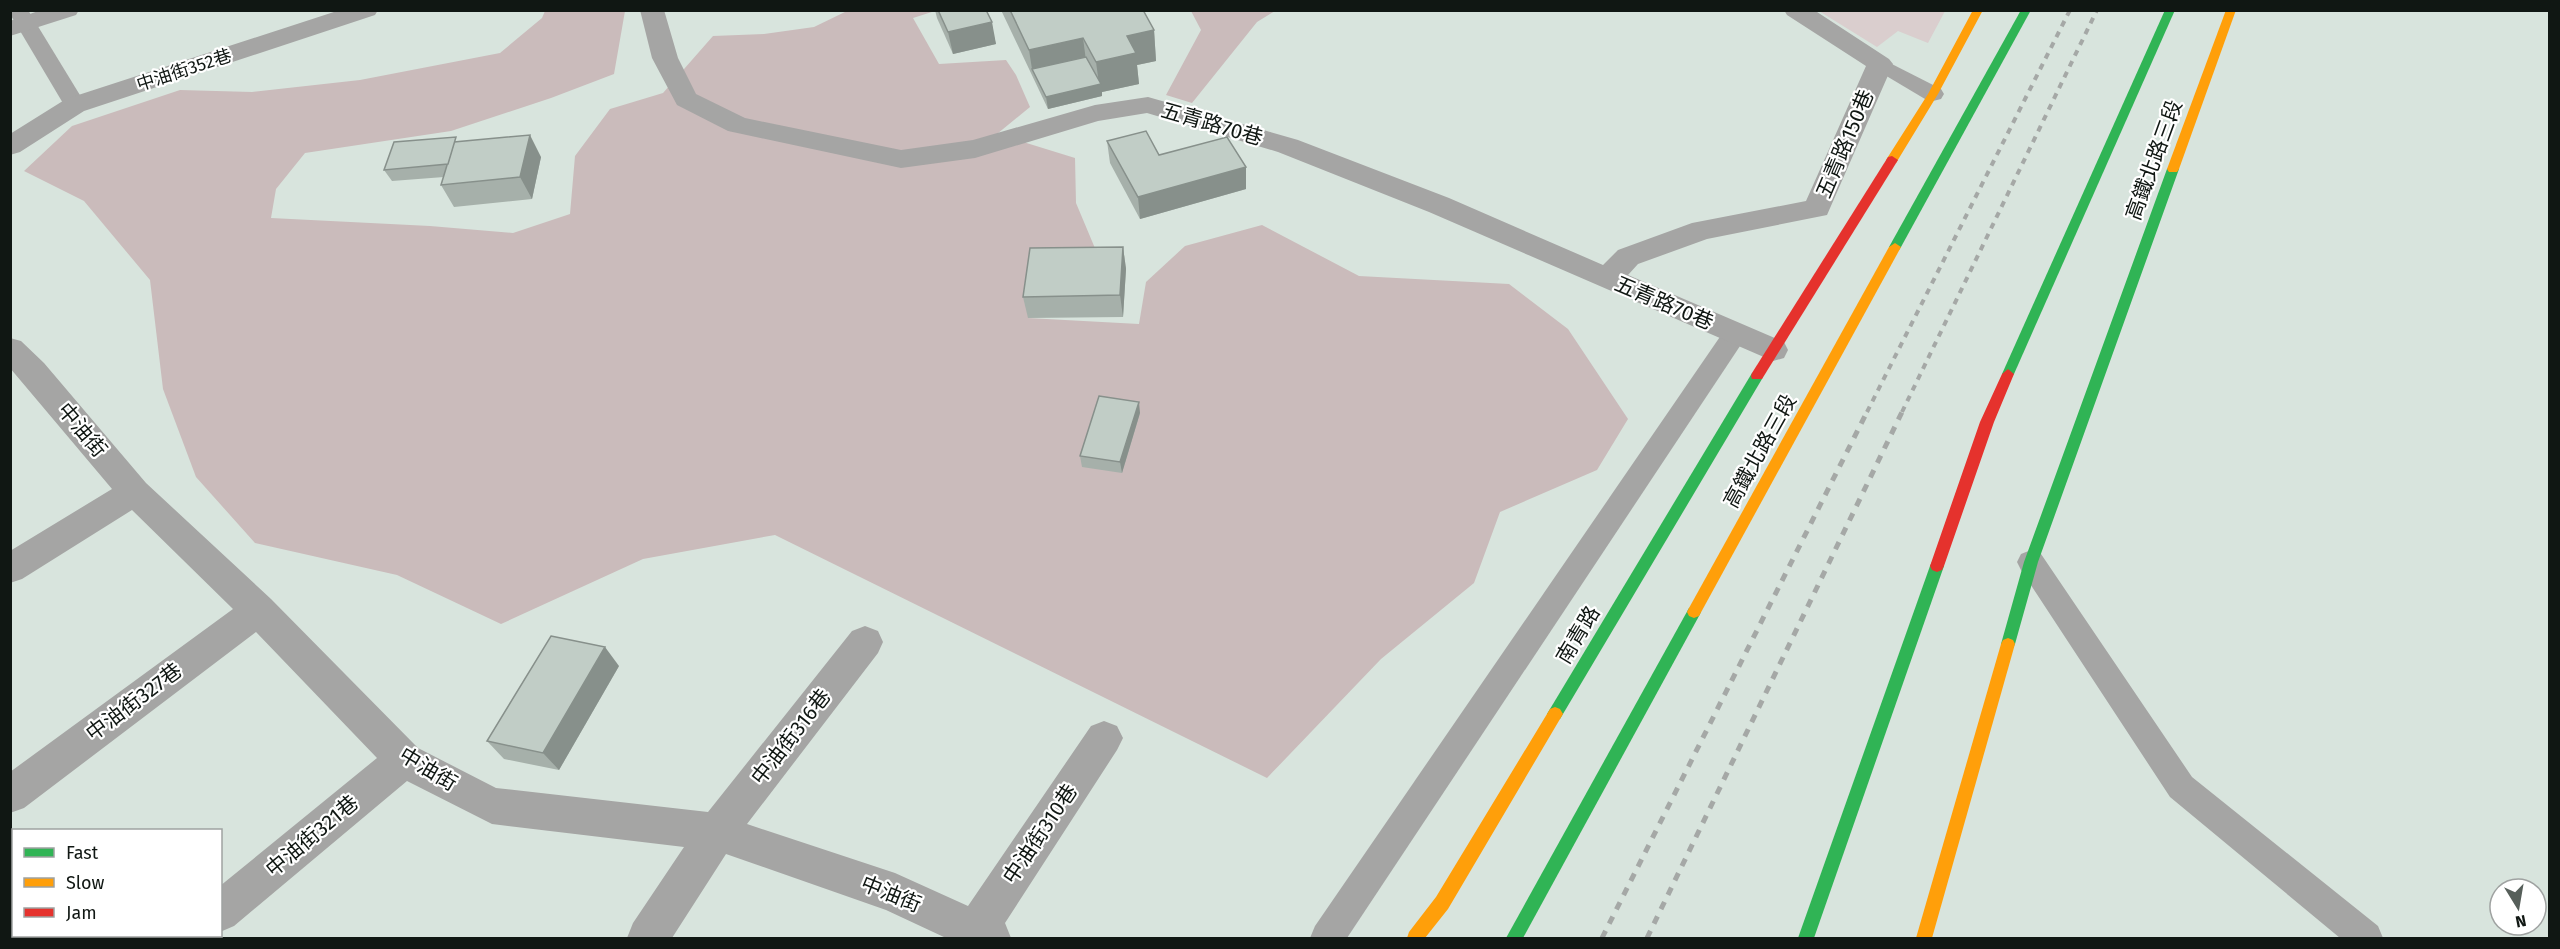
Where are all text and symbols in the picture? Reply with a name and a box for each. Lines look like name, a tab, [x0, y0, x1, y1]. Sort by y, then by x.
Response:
street label: 中油街352巷	[134, 44, 234, 96]
street label: 五青路150巷	[1810, 86, 1880, 202]
street label: 高鐵北路三段	[2120, 96, 2188, 224]
street label: 五青路70巷	[1158, 97, 1266, 151]
street label: 五青路70巷	[1611, 271, 1717, 335]
street label: 高鐵北路三段	[1718, 390, 1802, 512]
street label: 中油街	[52, 398, 112, 462]
street label: 南青路	[1551, 601, 1605, 669]
street label: 中油街327巷	[81, 657, 187, 747]
street label: 中油街316巷	[746, 684, 836, 790]
street label: 中油街	[394, 742, 462, 796]
street label: 中油街310巷	[997, 779, 1083, 889]
street label: 中油街321巷	[260, 790, 364, 882]
legend	[12, 829, 222, 937]
text: Fast	[66, 842, 99, 864]
street label: 中油街	[857, 870, 925, 918]
text: Slow	[66, 872, 105, 894]
north arrow	[2488, 877, 2548, 937]
text: Jam	[66, 902, 97, 924]
text: N	[2514, 911, 2528, 932]

